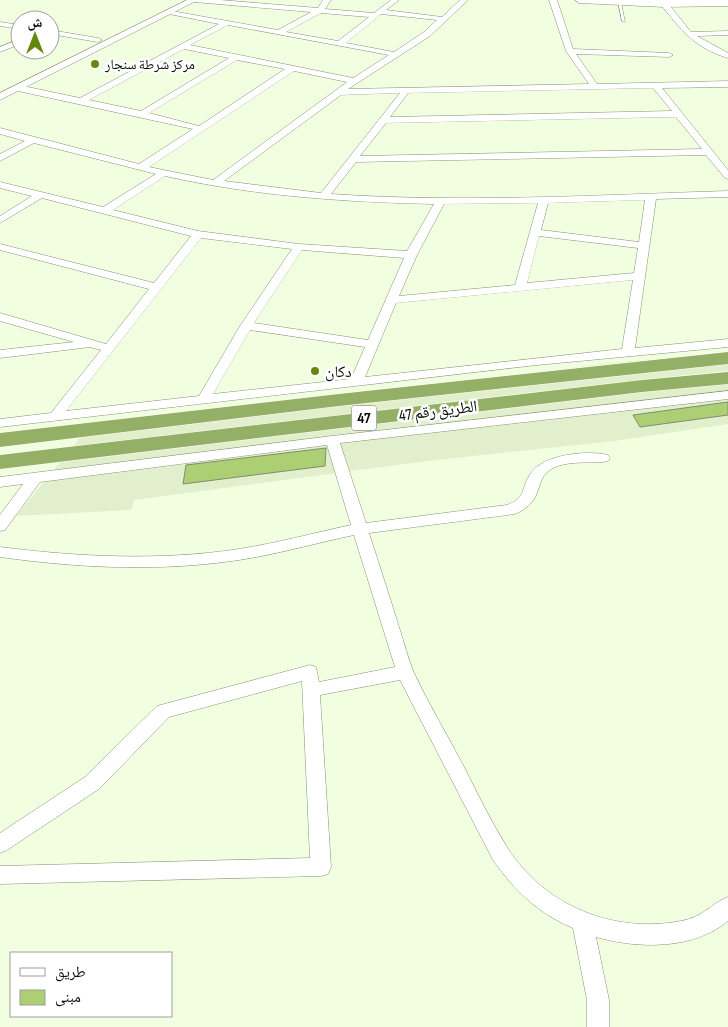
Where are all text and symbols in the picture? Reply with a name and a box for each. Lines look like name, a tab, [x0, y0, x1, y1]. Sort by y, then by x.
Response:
north arrow	[10, 10, 60, 60]
text: ش	[28, 14, 43, 31]
place label: مركز شرطة سنجار	[104, 56, 195, 73]
marker: مركز شرطة سنجار	[89, 58, 101, 70]
place label: دكان	[325, 363, 352, 382]
marker: دكان	[309, 365, 321, 377]
street label: الطريق رقم 47	[398, 397, 478, 426]
road number: 47	[352, 406, 376, 430]
legend	[10, 952, 172, 1017]
text: طريق	[55, 963, 86, 982]
text: مبنى	[55, 988, 81, 1007]

